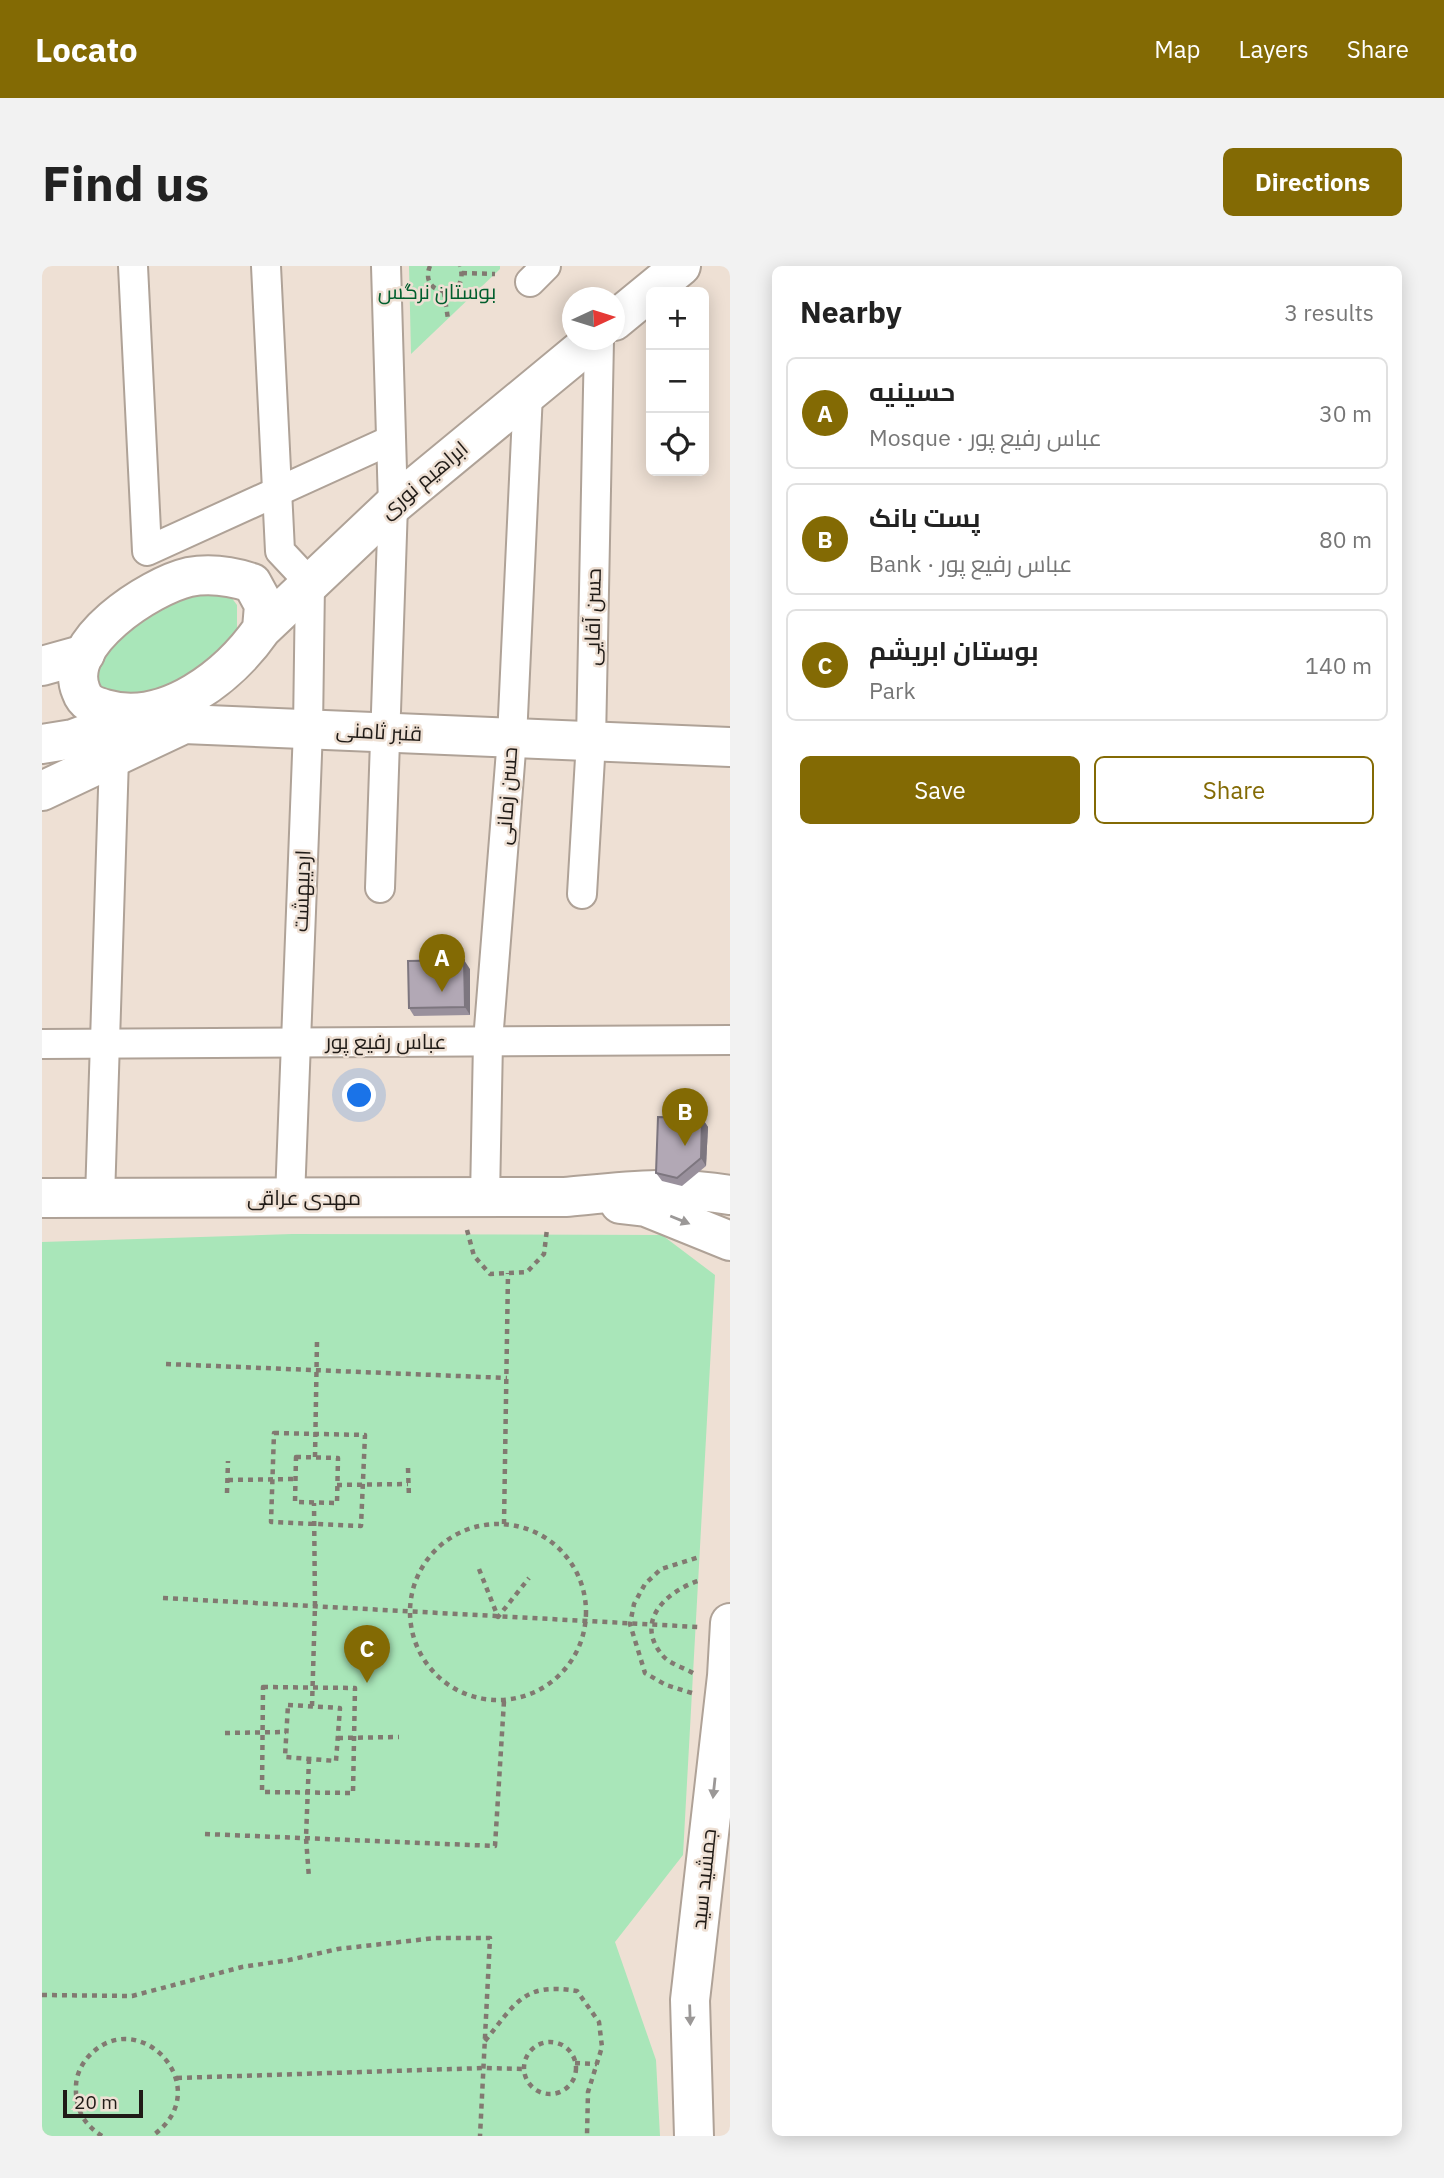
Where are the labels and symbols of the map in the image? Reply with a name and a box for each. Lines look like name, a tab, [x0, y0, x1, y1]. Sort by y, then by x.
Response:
park label: بوستان نرگس	[378, 277, 496, 305]
north arrow	[562, 287, 625, 350]
street label: ابراهیم نوری	[373, 434, 474, 525]
street label: حسن آقایی	[577, 568, 607, 666]
street label: قنبر ثامنی	[335, 715, 423, 747]
street label: حسن زمانی	[489, 746, 523, 846]
street label: اردیبهشت	[286, 849, 316, 933]
pin: A	[419, 934, 465, 992]
street label: عباس رفیع پور	[324, 1027, 447, 1056]
your location	[342, 1078, 376, 1112]
pin: B	[662, 1088, 708, 1146]
street label: مهدی عراقی	[247, 1183, 361, 1211]
one-way arrow	[669, 1215, 690, 1226]
pin: C	[344, 1625, 390, 1683]
one-way arrow	[708, 1778, 719, 1800]
street label: جمشید سید	[684, 1827, 722, 1931]
one-way arrow	[685, 2004, 696, 2026]
scale bar	[63, 2087, 144, 2119]

